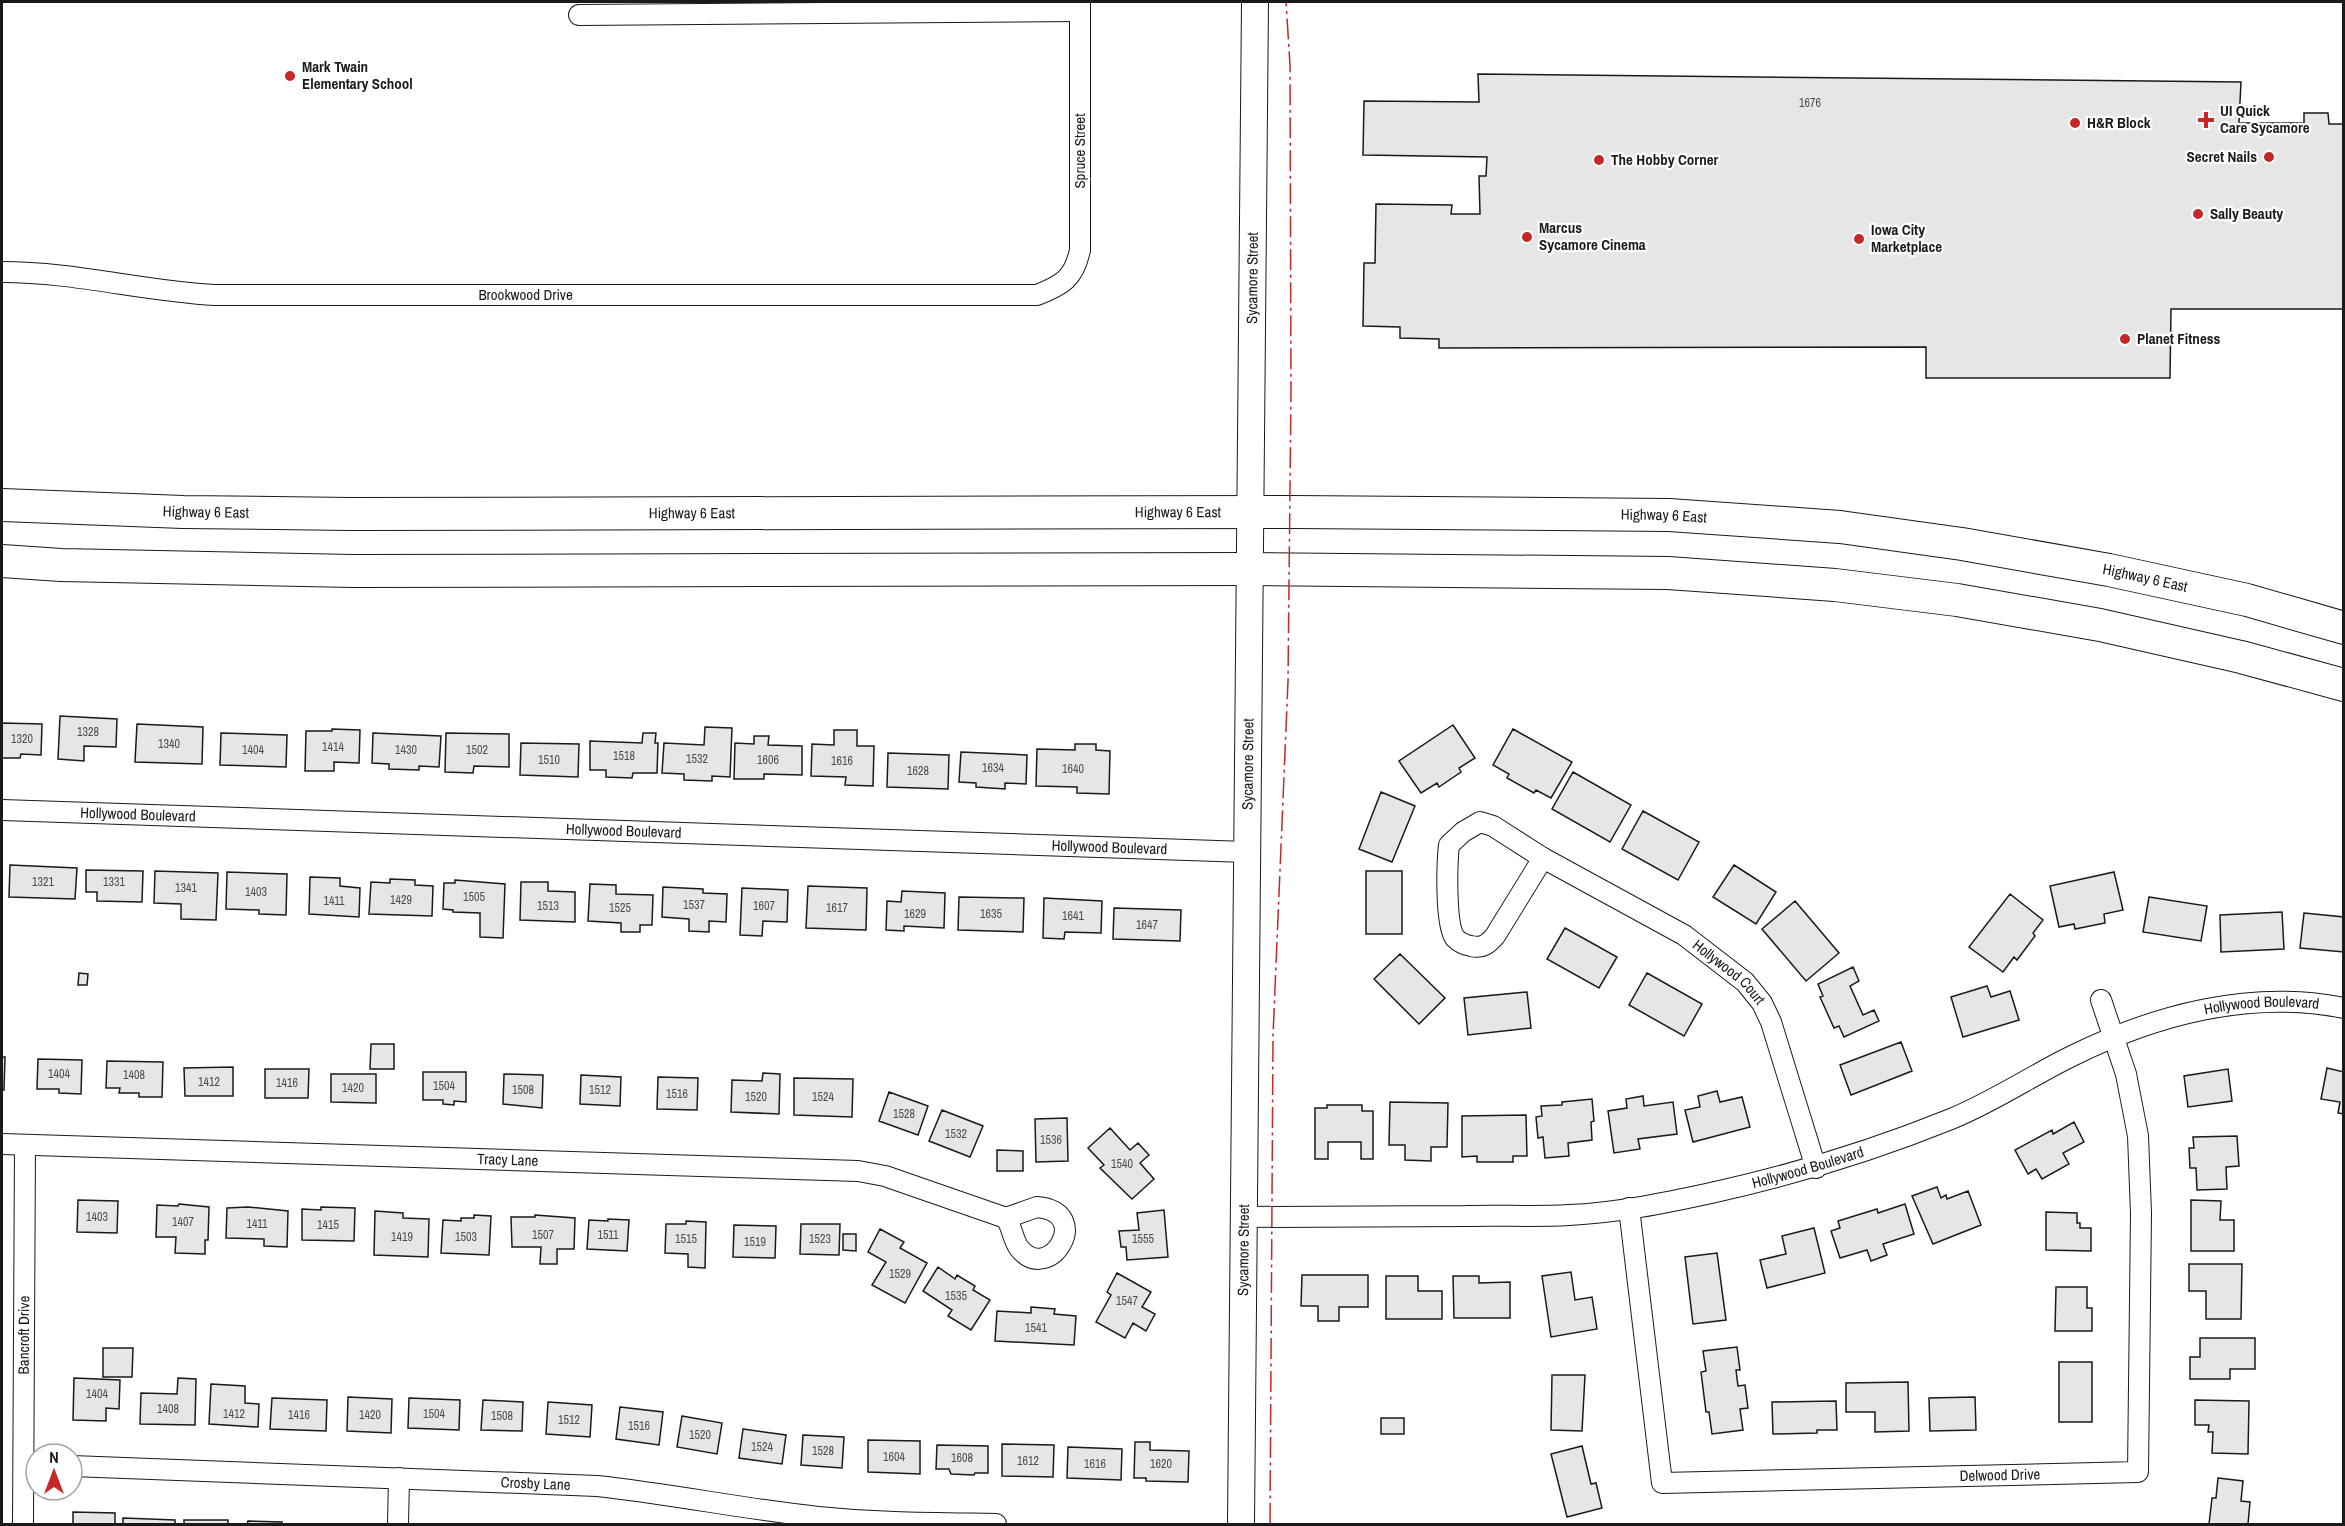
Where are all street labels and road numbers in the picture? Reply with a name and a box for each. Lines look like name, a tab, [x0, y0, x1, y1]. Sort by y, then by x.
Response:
street label: Spruce Street	[1069, 113, 1090, 189]
street label: Sycamore Street	[1241, 232, 1263, 324]
street label: Brookwood Drive	[478, 284, 573, 305]
street label: Highway 6 East	[162, 500, 250, 523]
street label: Highway 6 East	[1135, 501, 1222, 522]
street label: Highway 6 East	[649, 502, 736, 523]
street label: Highway 6 East	[1621, 504, 1708, 528]
street label: Highway 6 East	[2101, 558, 2190, 597]
street label: Sycamore Street	[1237, 718, 1258, 810]
street label: Hollywood Boulevard	[80, 802, 196, 827]
street label: Hollywood Boulevard	[566, 818, 682, 843]
street label: Hollywood Boulevard	[1051, 834, 1168, 859]
street label: Hollywood Court	[1688, 934, 1771, 1009]
street label: Hollywood Boulevard	[2202, 991, 2320, 1019]
street label: Hollywood Boulevard	[1750, 1141, 1866, 1193]
street label: Tracy Lane	[477, 1148, 539, 1171]
street label: Sycamore Street	[1232, 1203, 1254, 1296]
street label: Bancroft Drive	[13, 1295, 34, 1374]
street label: Delwood Drive	[1959, 1463, 2041, 1486]
street label: Crosby Lane	[500, 1471, 571, 1495]

